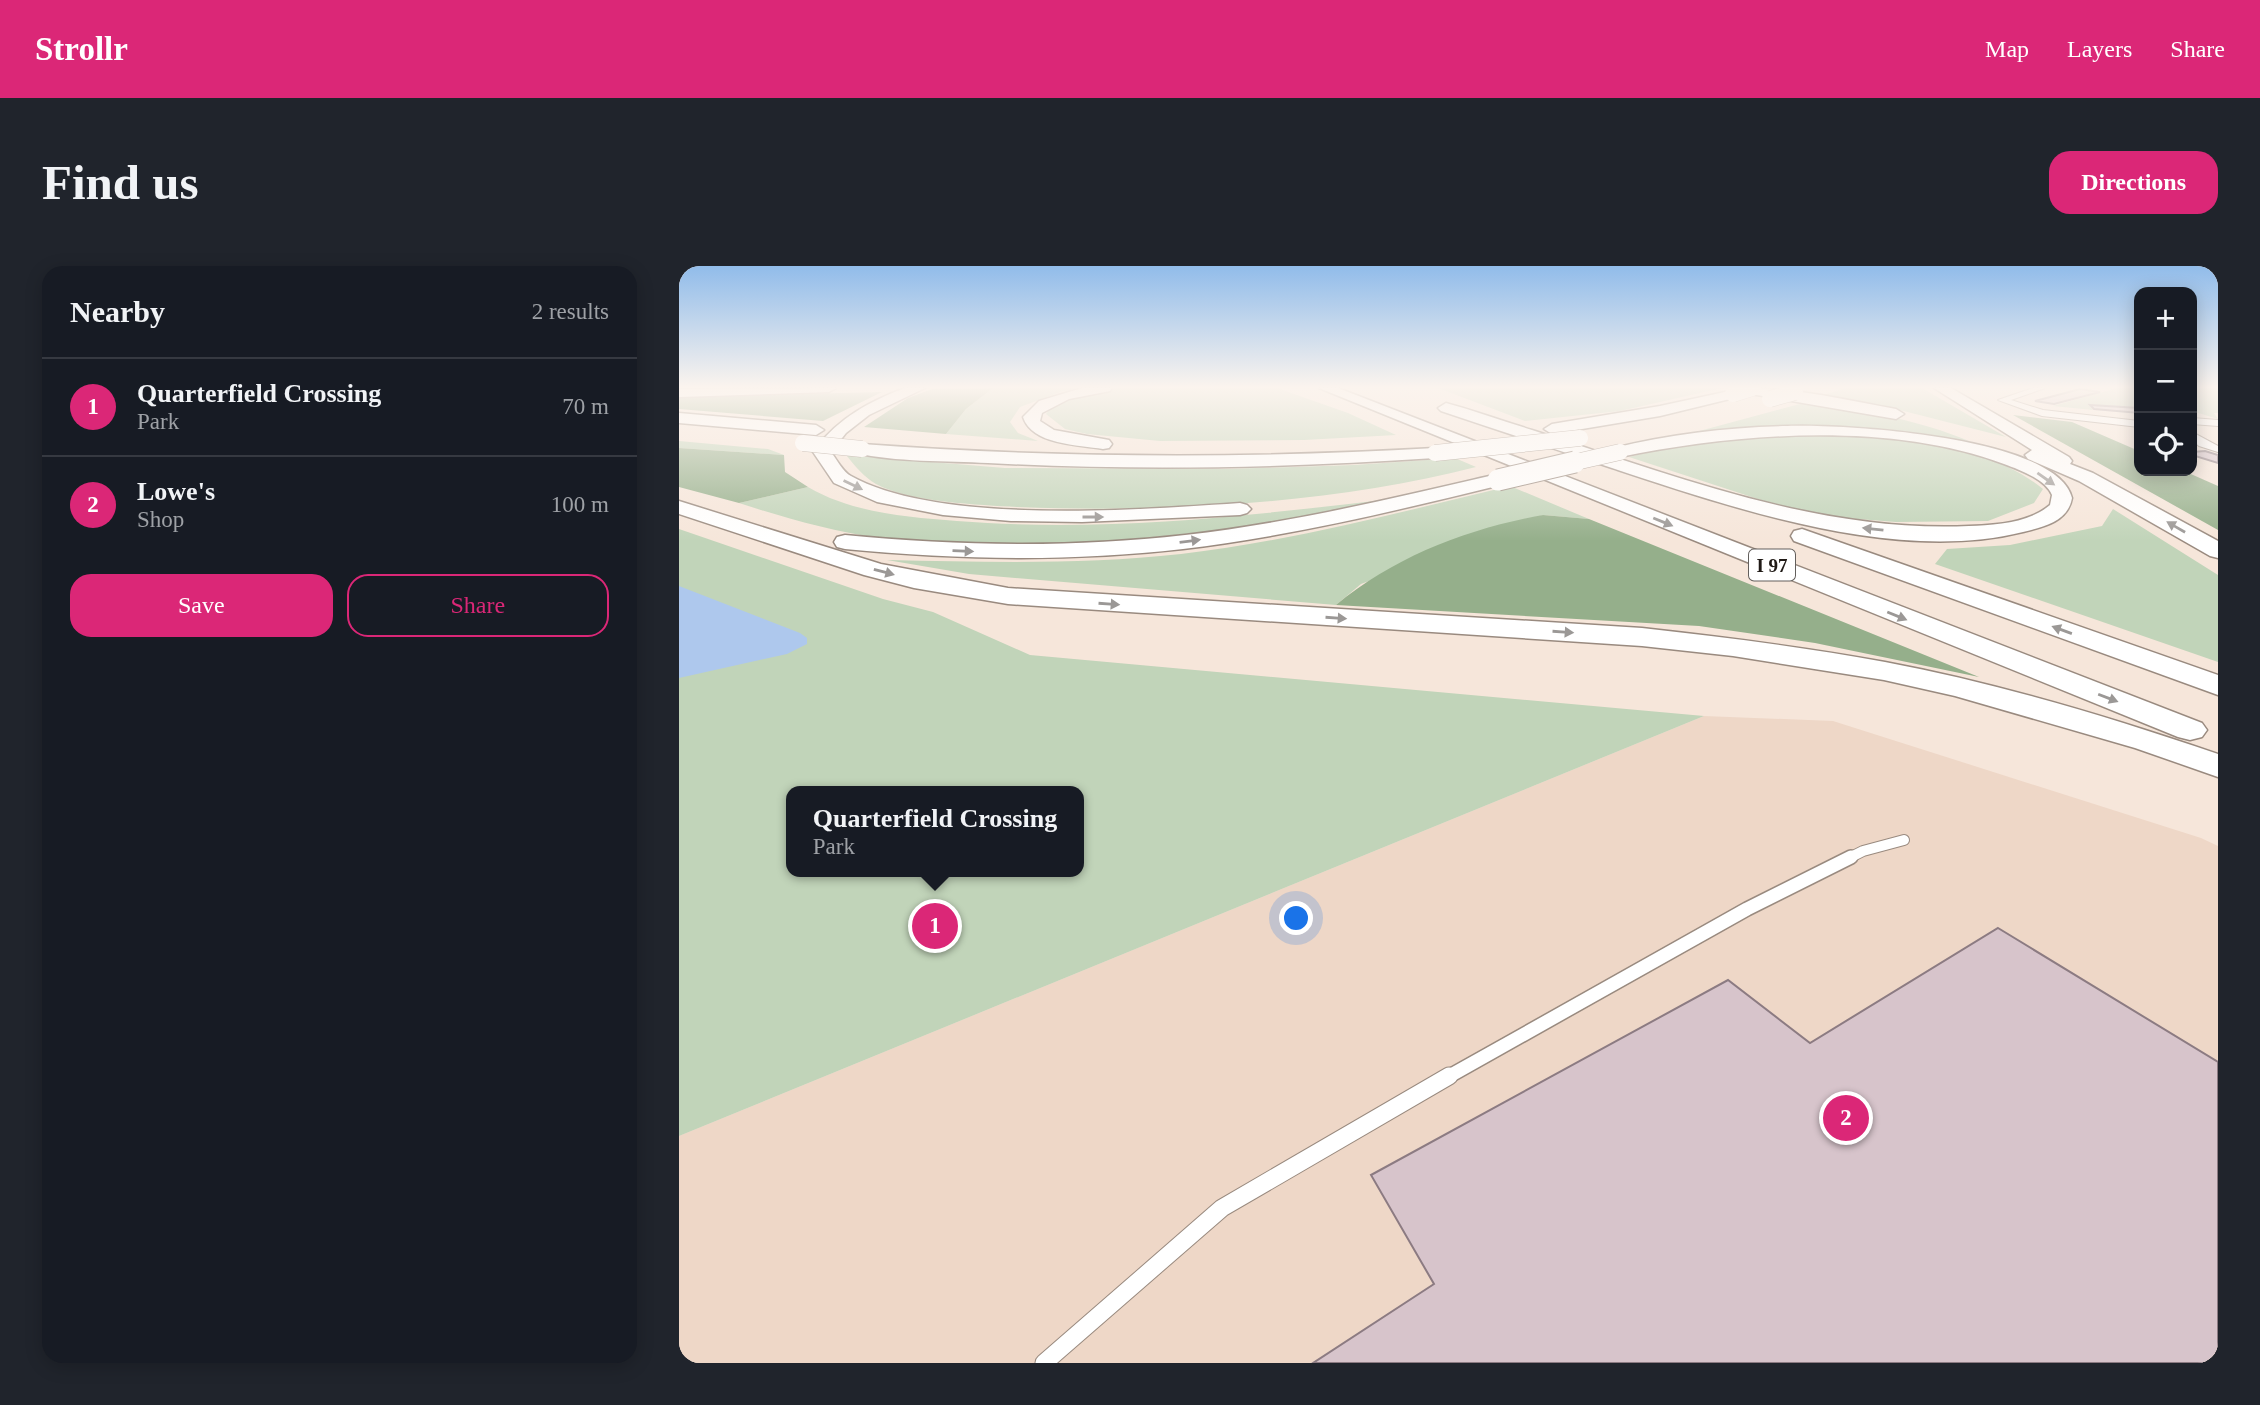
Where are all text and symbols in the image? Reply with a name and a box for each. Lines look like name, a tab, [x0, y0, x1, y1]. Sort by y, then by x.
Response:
text: Strollr	[35, 31, 128, 67]
text: Map	[1985, 36, 2029, 62]
text: Layers	[2067, 36, 2132, 62]
text: Share	[2170, 36, 2225, 62]
button: Directions	[2049, 151, 2218, 214]
text: Find us	[42, 155, 199, 210]
map controls	[2134, 287, 2197, 476]
button: +	[2134, 287, 2197, 350]
text: Nearby	[70, 295, 165, 328]
text: 2 results	[532, 299, 609, 324]
button: −	[2134, 350, 2197, 413]
text: Quarterfield Crossing	[137, 379, 381, 408]
text: 1	[87, 394, 99, 419]
text: 70 m	[562, 394, 609, 419]
text: Park	[137, 409, 179, 434]
button: locate	[2134, 413, 2197, 476]
one-way arrow	[2037, 472, 2055, 486]
text: Lowe's	[137, 477, 215, 506]
one-way arrow	[843, 479, 863, 491]
text: 2	[87, 492, 99, 517]
text: 100 m	[551, 492, 609, 517]
text: Shop	[137, 507, 184, 532]
one-way arrow	[1082, 511, 1104, 523]
one-way arrow	[1652, 516, 1673, 527]
one-way arrow	[2166, 521, 2186, 533]
one-way arrow	[1862, 524, 1884, 535]
one-way arrow	[1179, 535, 1201, 546]
one-way arrow	[952, 546, 974, 557]
road number: I 97	[1749, 550, 1795, 580]
one-way arrow	[874, 568, 895, 578]
button: Save	[70, 574, 333, 637]
button: Share	[347, 574, 609, 637]
one-way arrow	[1098, 599, 1120, 610]
one-way arrow	[1886, 610, 1907, 621]
one-way arrow	[1325, 613, 1347, 624]
one-way arrow	[2051, 624, 2072, 635]
one-way arrow	[1552, 627, 1574, 638]
one-way arrow	[2098, 693, 2119, 704]
popup	[786, 786, 1084, 877]
text: Quarterfield Crossing	[813, 804, 1057, 833]
text: Park	[813, 834, 855, 859]
pin: 1	[912, 900, 958, 952]
your location	[1279, 901, 1313, 935]
pin: 2	[1823, 1092, 1869, 1144]

